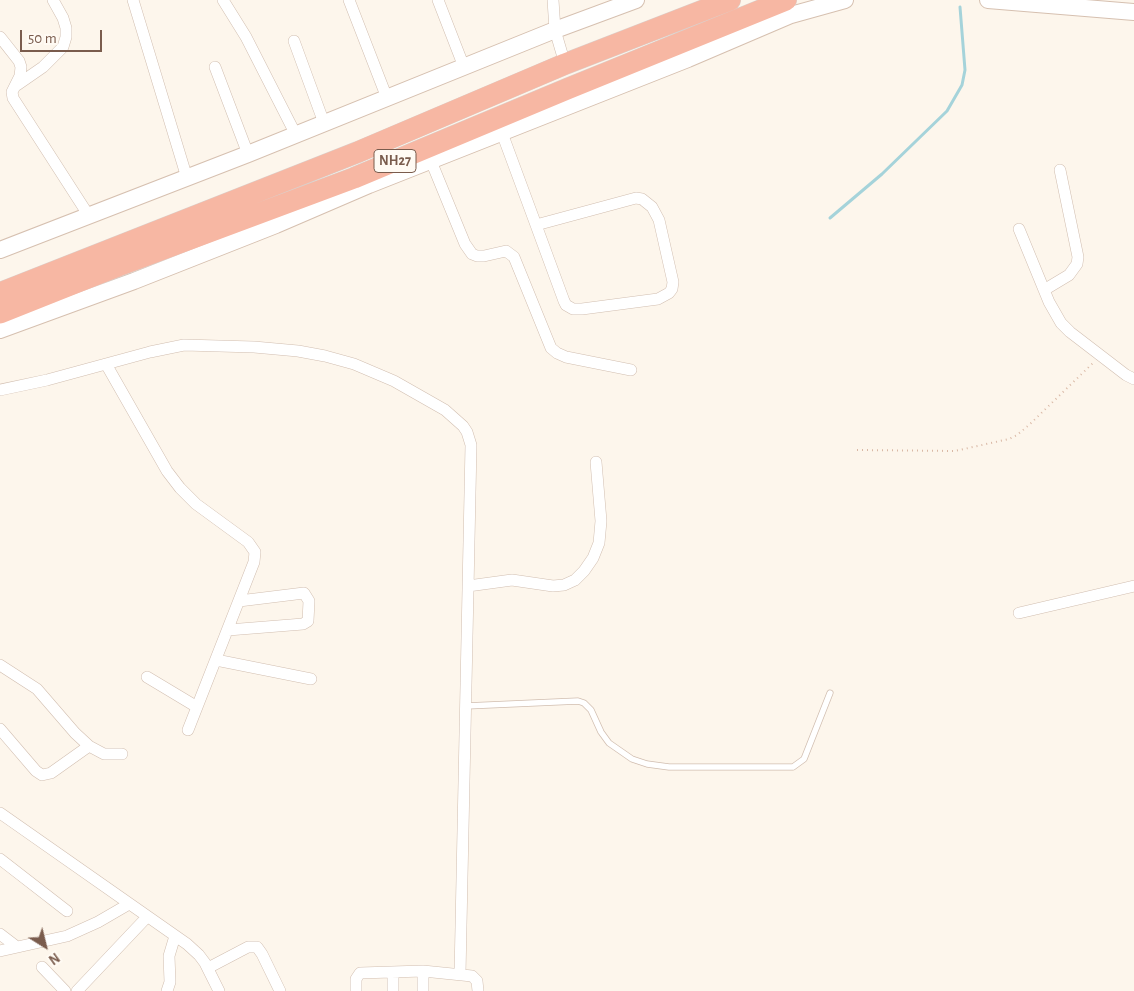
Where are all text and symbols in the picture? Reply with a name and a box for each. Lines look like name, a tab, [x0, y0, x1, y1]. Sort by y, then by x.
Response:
scale bar	[22, 20, 105, 52]
text: 50 m	[28, 31, 57, 46]
road number: NH27	[374, 150, 416, 172]
north arrow	[20, 921, 70, 971]
text: N	[46, 950, 62, 967]

